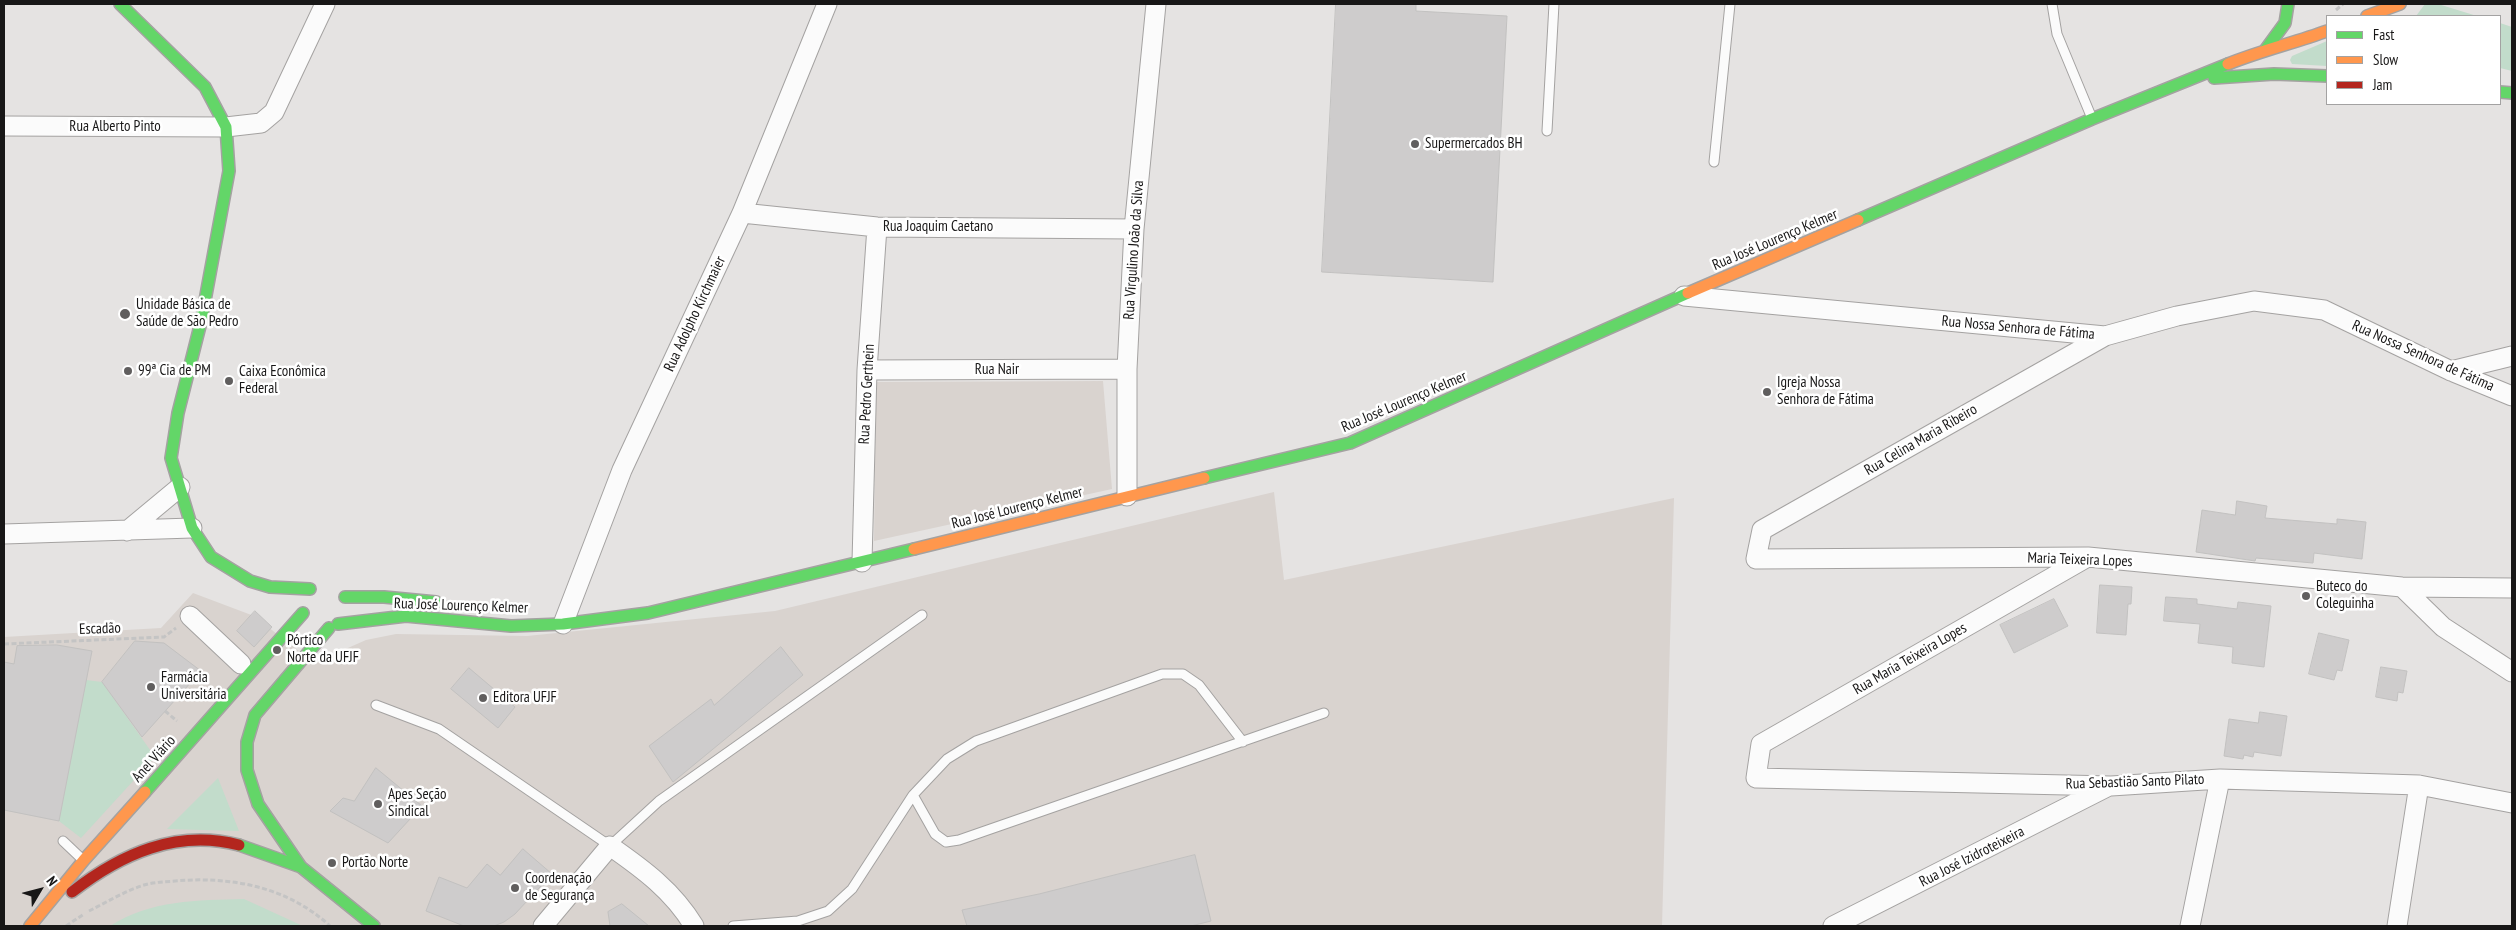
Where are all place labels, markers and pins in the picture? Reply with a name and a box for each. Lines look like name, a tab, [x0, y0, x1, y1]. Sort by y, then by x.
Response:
place label: Supermercados BH	[1425, 135, 1522, 153]
marker: Supermercados BH	[1409, 138, 1421, 150]
place label: Unidade Básica de Saúde de São Pedro	[136, 296, 238, 331]
marker: Unidade Básica de Saúde de São Pedro	[118, 307, 132, 321]
place label: 99ª Cia de PM	[138, 362, 211, 380]
place label: Caixa Econômica Federal	[239, 363, 326, 398]
marker: 99ª Cia de PM	[122, 365, 134, 377]
place label: Igreja Nossa Senhora de Fátima	[1777, 374, 1874, 409]
marker: Caixa Econômica Federal	[223, 375, 235, 387]
marker: Igreja Nossa Senhora de Fátima	[1761, 386, 1773, 398]
place label: Buteco do Coleguinha	[2316, 578, 2374, 613]
marker: Buteco do Coleguinha	[2300, 590, 2312, 602]
place label: Pórtico Norte da UFJF	[287, 632, 359, 667]
marker: Pórtico Norte da UFJF	[271, 644, 283, 656]
place label: Farmácia Universitária	[161, 669, 227, 704]
marker: Farmácia Universitária	[145, 681, 157, 693]
place label: Editora UFJF	[493, 689, 557, 707]
marker: Editora UFJF	[477, 692, 489, 704]
place label: Apes Seção Sindical	[388, 786, 446, 821]
marker: Apes Seção Sindical	[372, 798, 384, 810]
place label: Portão Norte	[342, 854, 408, 872]
marker: Portão Norte	[326, 857, 338, 869]
place label: Coordenação de Segurança	[525, 870, 594, 905]
marker: Coordenação de Segurança	[509, 882, 521, 894]

